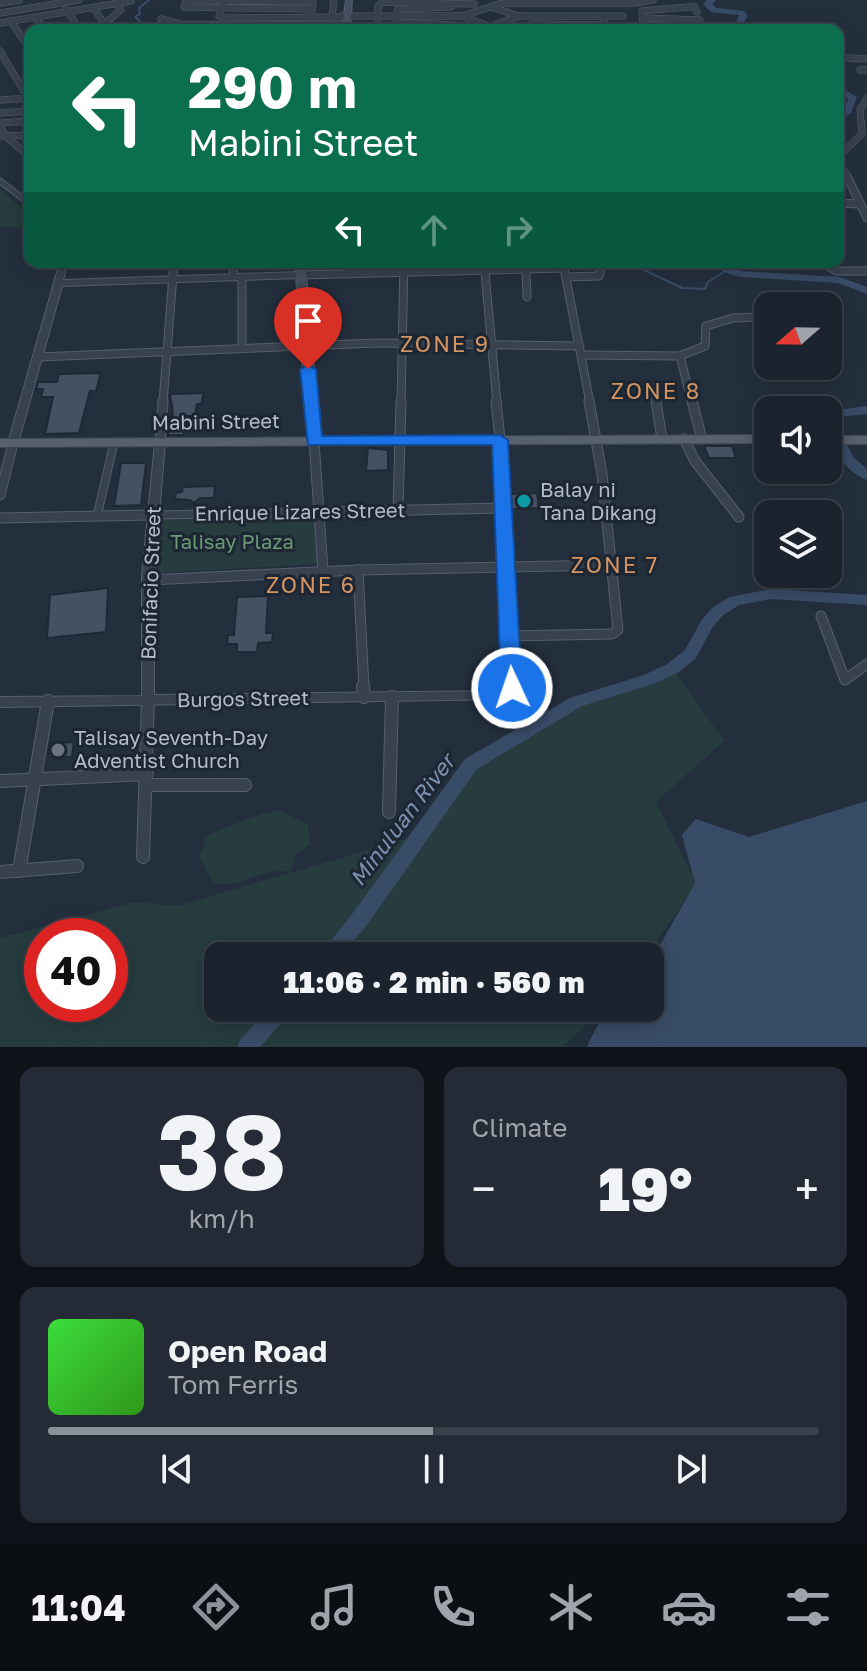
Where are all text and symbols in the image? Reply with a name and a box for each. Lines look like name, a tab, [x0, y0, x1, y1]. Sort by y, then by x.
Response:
text: 290 m	[188, 53, 357, 120]
icon: left	[56, 56, 160, 160]
text: Mabini Street	[188, 121, 418, 164]
icon: left	[328, 208, 372, 252]
icon: ahead	[412, 208, 456, 252]
icon: right	[496, 208, 540, 252]
pin	[274, 287, 342, 369]
north arrow	[754, 292, 842, 380]
map controls	[754, 292, 842, 588]
icon: arrive	[286, 299, 330, 343]
district label: ZONE 9	[400, 330, 490, 357]
district label: ZONE 8	[611, 377, 701, 404]
button: sound	[754, 396, 842, 484]
street label: Mabini Street	[152, 408, 280, 434]
place label: Balay ni Tana Dikang	[540, 477, 657, 524]
marker: Balay ni Tana Dikang	[515, 492, 533, 510]
street label: Enrique Lizares Street	[194, 497, 406, 525]
button: layers	[754, 500, 842, 588]
street label: Bonifacio Street	[135, 506, 165, 660]
park label: Talisay Plaza	[170, 529, 294, 553]
district label: ZONE 7	[571, 551, 659, 578]
district label: ZONE 6	[266, 571, 356, 598]
position arrow	[470, 646, 554, 730]
street label: Burgos Street	[177, 685, 309, 711]
place label: Talisay Seventh-Day Adventist Church	[74, 725, 268, 772]
marker: Talisay Seventh-Day Adventist Church	[49, 741, 67, 759]
water label: Minuluan River	[343, 746, 462, 891]
speed limit sign: 40	[24, 918, 128, 1022]
text: 11:06 · 2 min · 560 m	[283, 964, 585, 1000]
text: 38	[157, 1088, 287, 1213]
text: Climate	[472, 1112, 567, 1143]
text: 19°	[598, 1152, 692, 1224]
text: −	[472, 1162, 496, 1215]
text: +	[795, 1162, 819, 1215]
text: km/h	[189, 1203, 255, 1234]
text: Open Road	[168, 1333, 327, 1369]
text: Tom Ferris	[168, 1369, 298, 1400]
icon: previous	[155, 1447, 199, 1491]
icon: pause	[412, 1447, 456, 1491]
icon: next	[669, 1447, 713, 1491]
icon: directions	[188, 1579, 244, 1635]
icon: music	[306, 1579, 362, 1635]
icon: phone	[425, 1579, 481, 1635]
icon: climate	[543, 1579, 599, 1635]
icon: car	[661, 1579, 717, 1635]
icon: filters	[780, 1579, 836, 1635]
text: 11:04	[31, 1586, 126, 1629]

